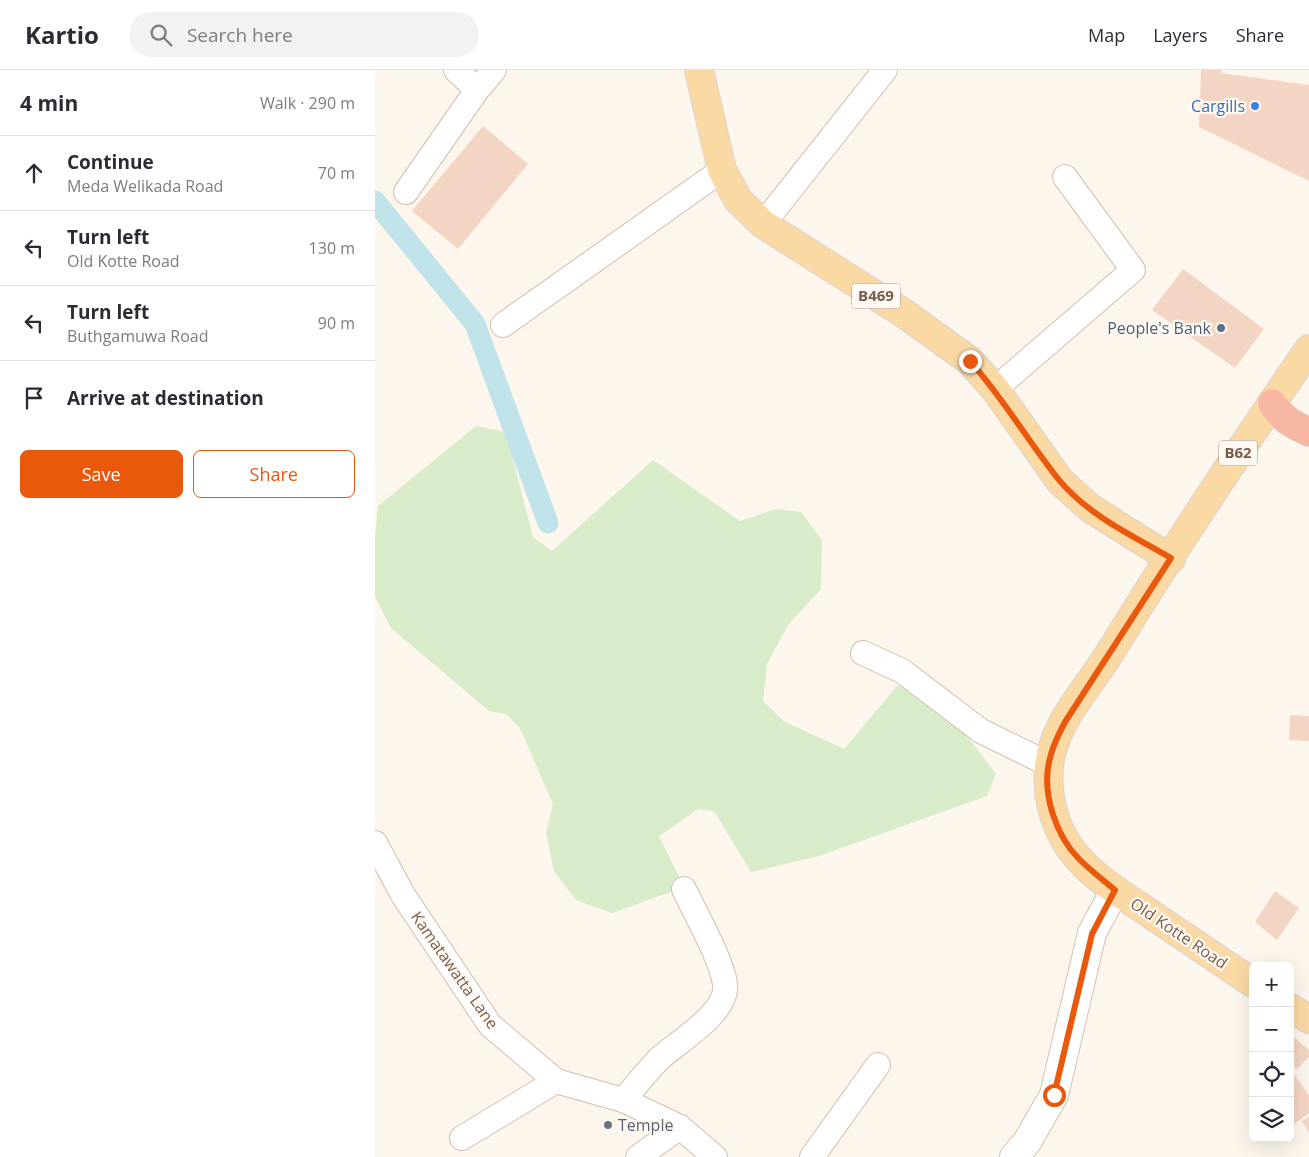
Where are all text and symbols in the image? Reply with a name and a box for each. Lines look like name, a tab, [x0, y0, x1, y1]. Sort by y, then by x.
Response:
search box	[129, 12, 479, 57]
text: Kartio	[25, 18, 99, 51]
icon: search	[147, 21, 175, 49]
text: Search here	[187, 22, 293, 48]
text: Map	[1088, 23, 1125, 47]
text: Layers	[1153, 23, 1208, 47]
text: Share	[1236, 23, 1284, 47]
text: 4 min	[20, 89, 78, 117]
text: Walk · 290 m	[260, 92, 355, 114]
place label: Cargills	[1191, 95, 1245, 117]
marker: Cargills	[1249, 100, 1261, 112]
text: Continue	[67, 149, 154, 175]
icon: ahead	[20, 159, 48, 187]
text: 70 m	[318, 162, 355, 184]
text: Meda Welikada Road	[67, 175, 223, 197]
text: Turn left	[67, 224, 149, 250]
icon: left	[20, 234, 48, 262]
text: 130 m	[309, 237, 355, 259]
text: Old Kotte Road	[67, 250, 180, 272]
road number: B469	[852, 284, 900, 308]
text: Turn left	[67, 299, 149, 325]
icon: left	[20, 309, 48, 337]
text: 90 m	[318, 312, 355, 334]
place label: People's Bank	[1107, 317, 1212, 339]
marker: People's Bank	[1215, 322, 1227, 334]
text: Buthgamuwa Road	[67, 325, 209, 347]
route end	[959, 350, 982, 373]
icon: arrive	[20, 384, 48, 412]
text: Arrive at destination	[67, 385, 264, 411]
road number: B62	[1219, 440, 1257, 466]
button: Save	[20, 450, 183, 498]
button: Share	[193, 450, 355, 498]
street label: Old Kotte Road	[1126, 892, 1232, 974]
street label: Kamatawatta Lane	[406, 907, 504, 1033]
map controls	[1249, 962, 1294, 1142]
button: +	[1249, 962, 1294, 1007]
button: −	[1249, 1007, 1294, 1052]
button: locate	[1249, 1052, 1294, 1097]
route start	[1043, 1084, 1066, 1107]
button: layers	[1249, 1097, 1294, 1142]
place label: Temple	[618, 1114, 673, 1136]
marker: Temple	[602, 1119, 614, 1131]

